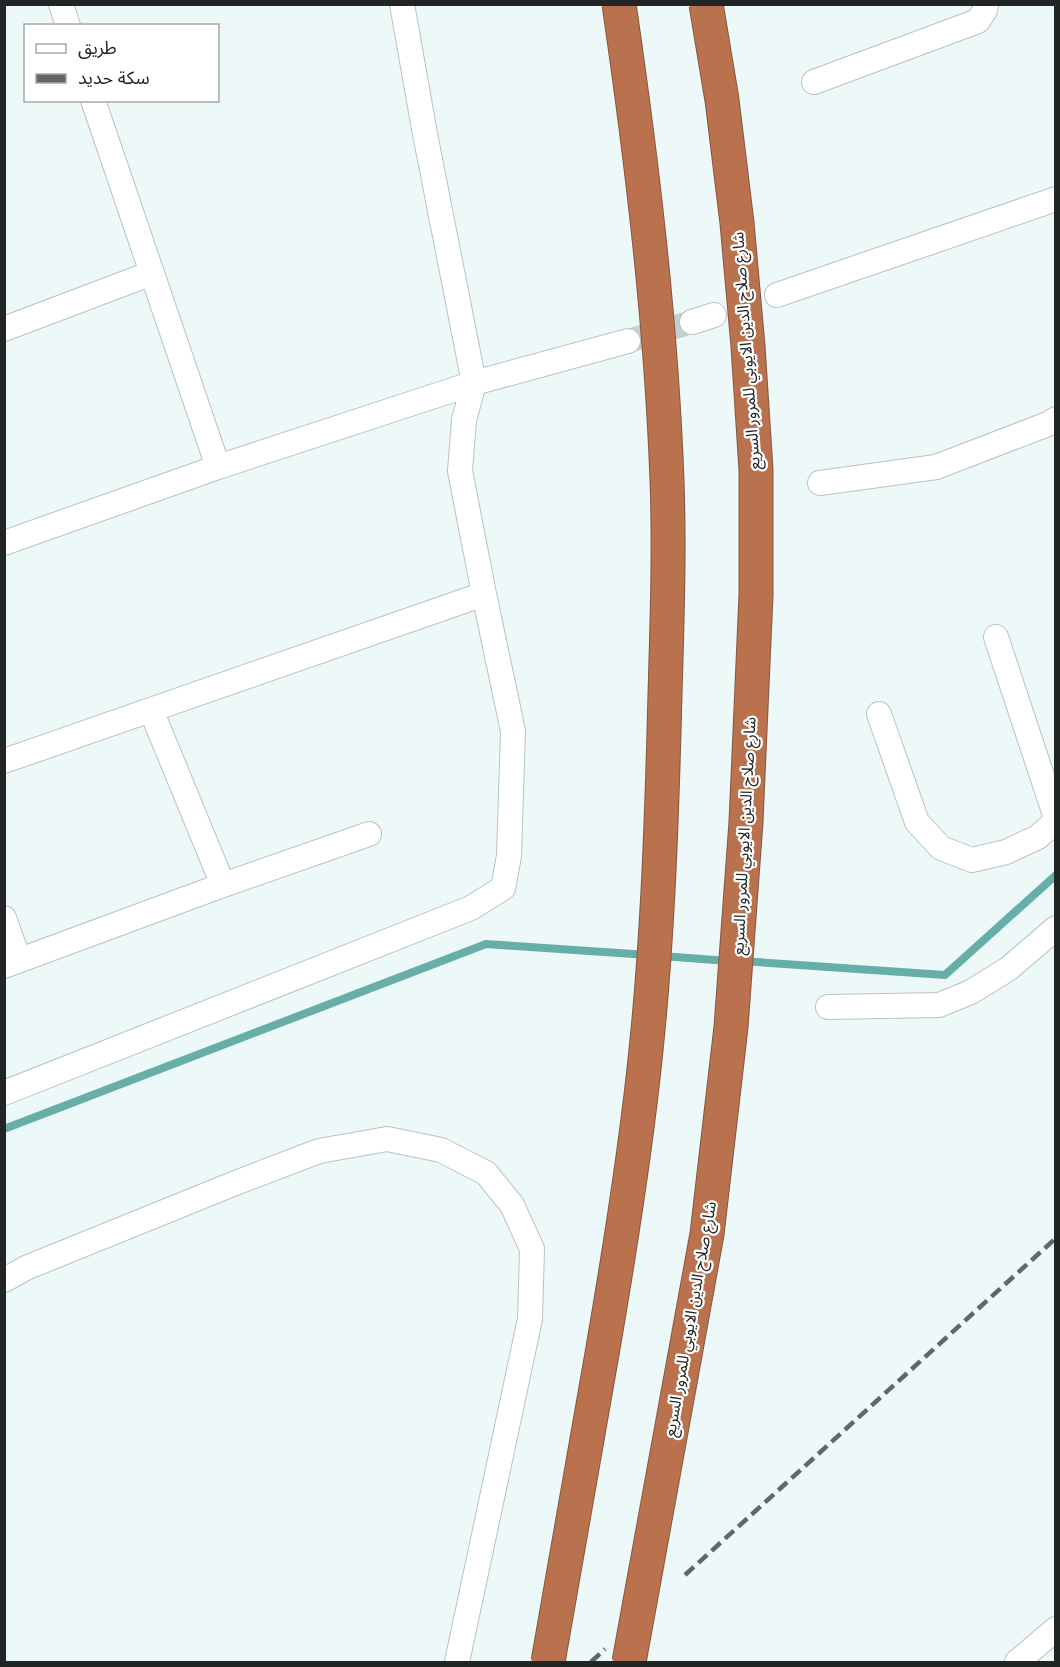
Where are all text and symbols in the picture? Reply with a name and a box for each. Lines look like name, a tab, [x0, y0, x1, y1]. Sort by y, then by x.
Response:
legend	[24, 24, 219, 102]
text: طريق	[78, 37, 117, 59]
text: سكة حديد	[78, 67, 150, 88]
street label: شارع صلاح الدين الايوبي للمرور السريع	[728, 231, 767, 471]
street label: شارع صلاح الدين الايوبي للمرور السريع	[728, 716, 763, 956]
street label: شارع صلاح الدين الايوبي للمرور السريع	[660, 1200, 723, 1439]

